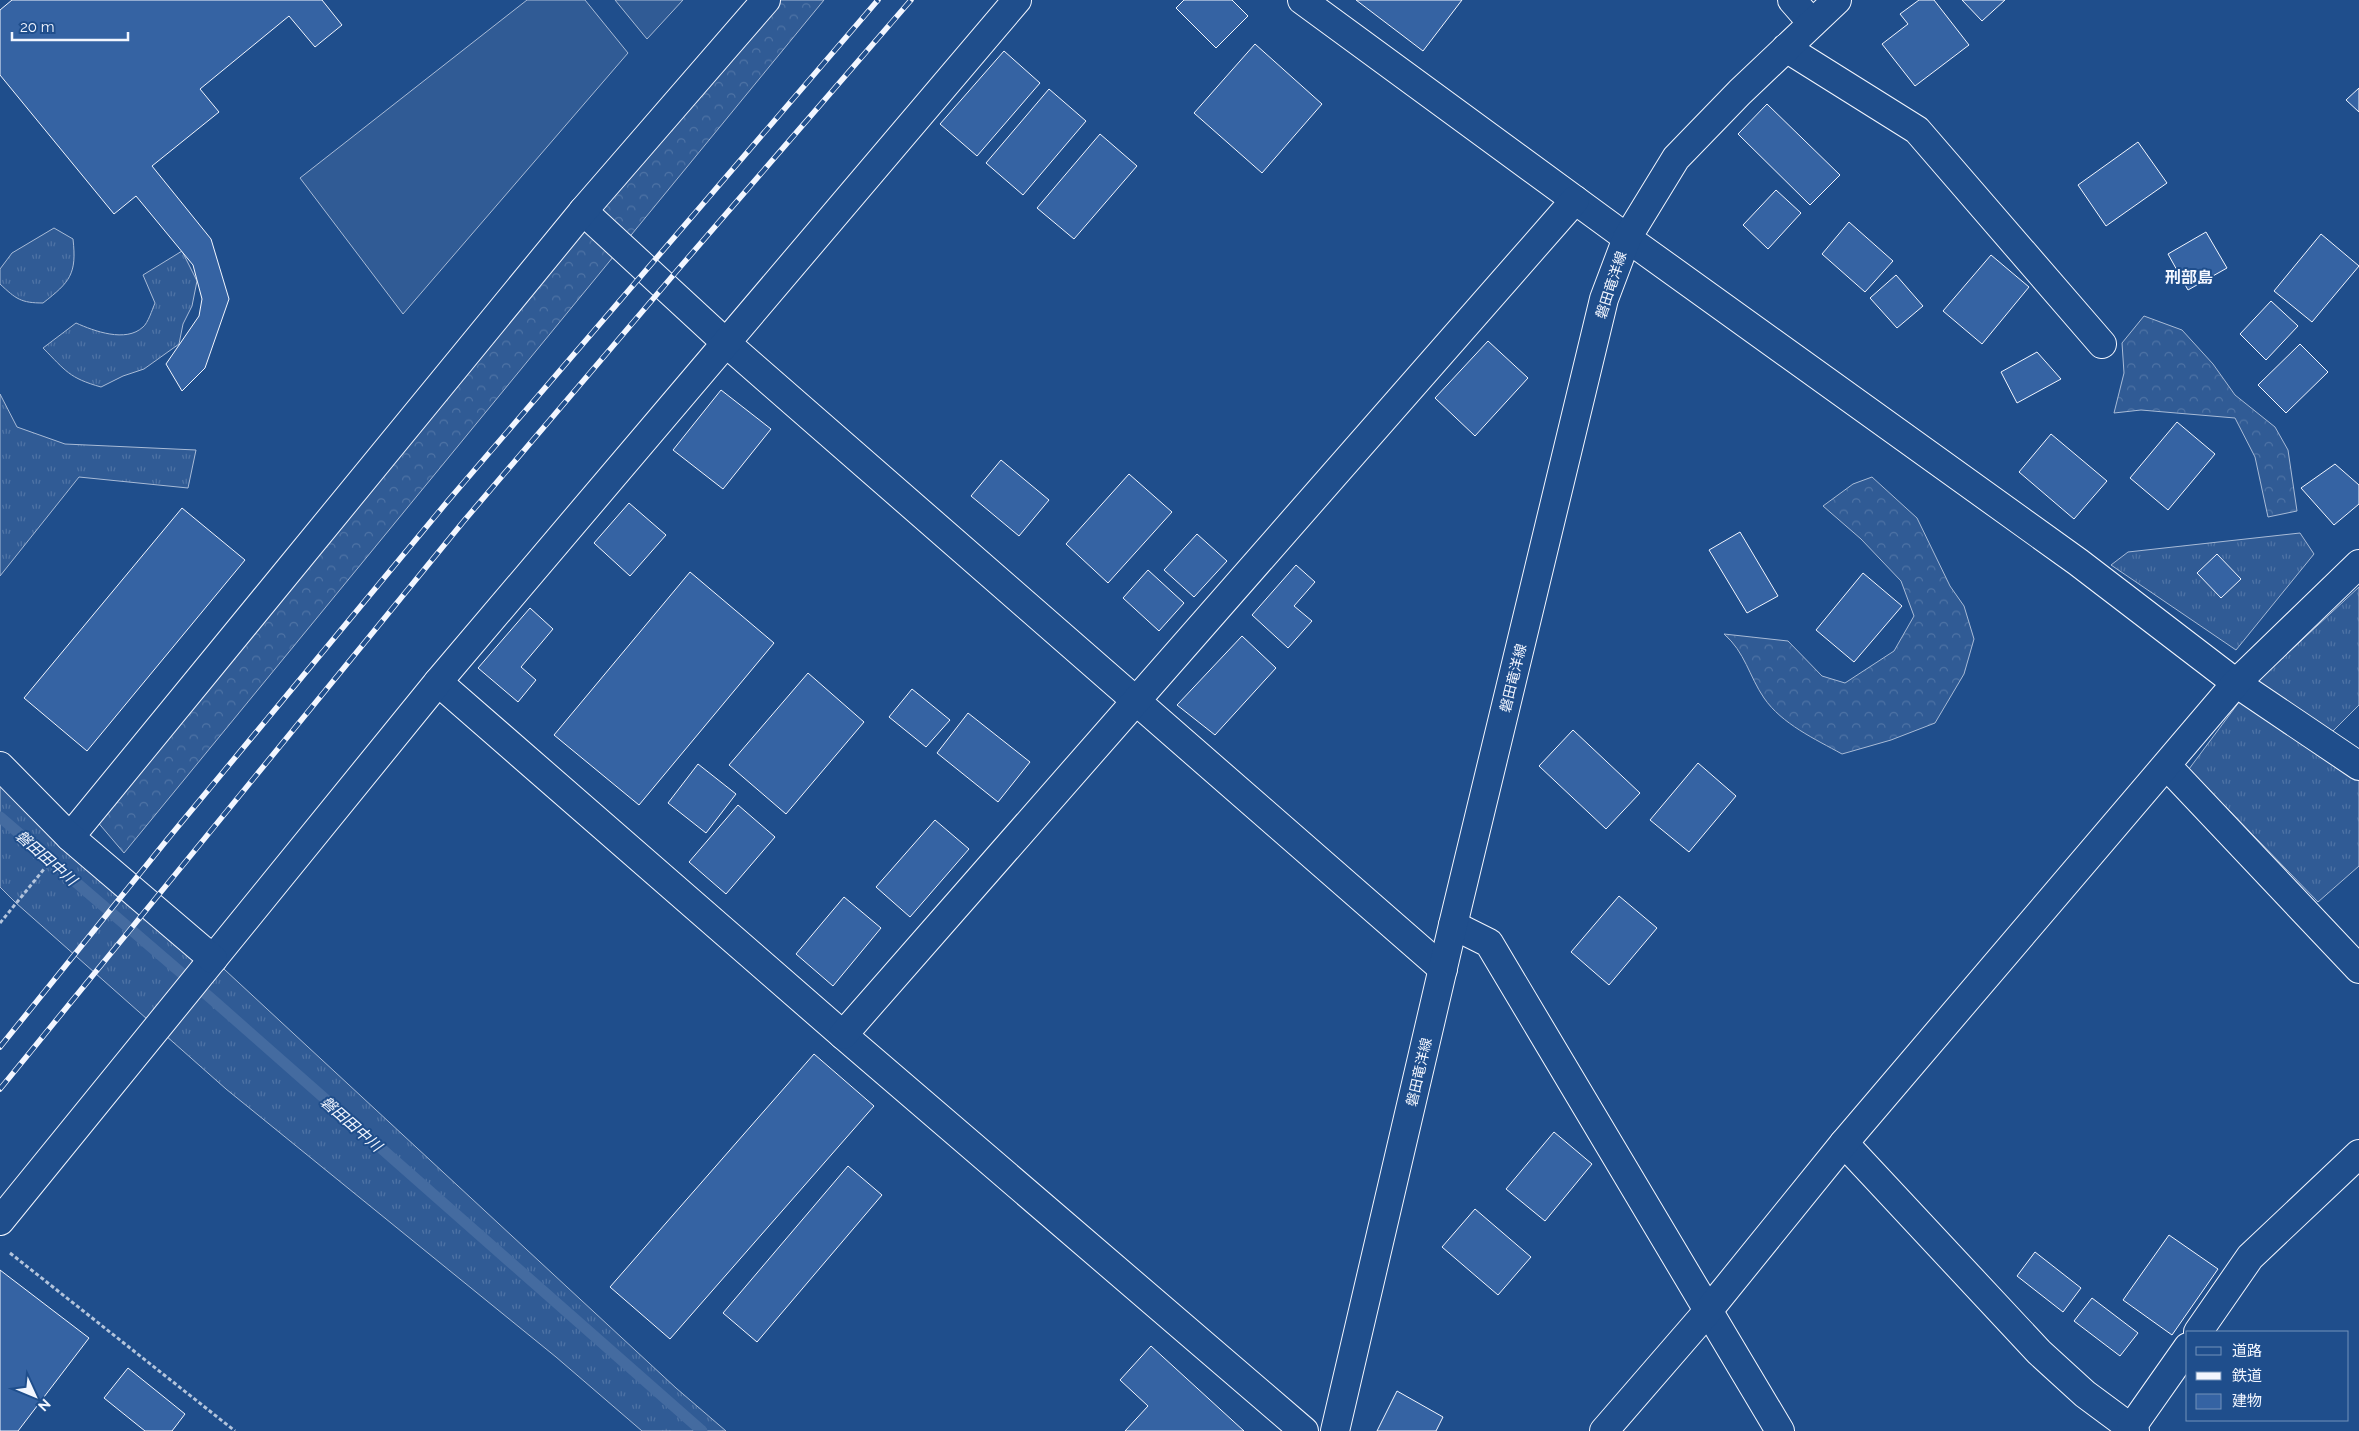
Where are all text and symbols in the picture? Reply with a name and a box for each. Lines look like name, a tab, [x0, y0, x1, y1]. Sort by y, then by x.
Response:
scale bar	[12, 10, 129, 42]
text: 20 m	[20, 18, 55, 36]
street label: 磐田竜洋線	[1593, 249, 1629, 321]
district label: 刑部島	[2165, 268, 2213, 287]
street label: 磐田竜洋線	[1497, 642, 1529, 714]
water label: 磐田田中川	[12, 827, 82, 891]
street label: 磐田竜洋線	[1403, 1036, 1435, 1108]
water label: 磐田田中川	[317, 1093, 387, 1157]
legend	[2186, 1331, 2349, 1421]
text: 道路	[2232, 1342, 2262, 1360]
text: 鉄道	[2232, 1367, 2262, 1385]
north arrow	[10, 1371, 60, 1421]
text: 建物	[2232, 1392, 2262, 1410]
text: N	[35, 1396, 54, 1414]

